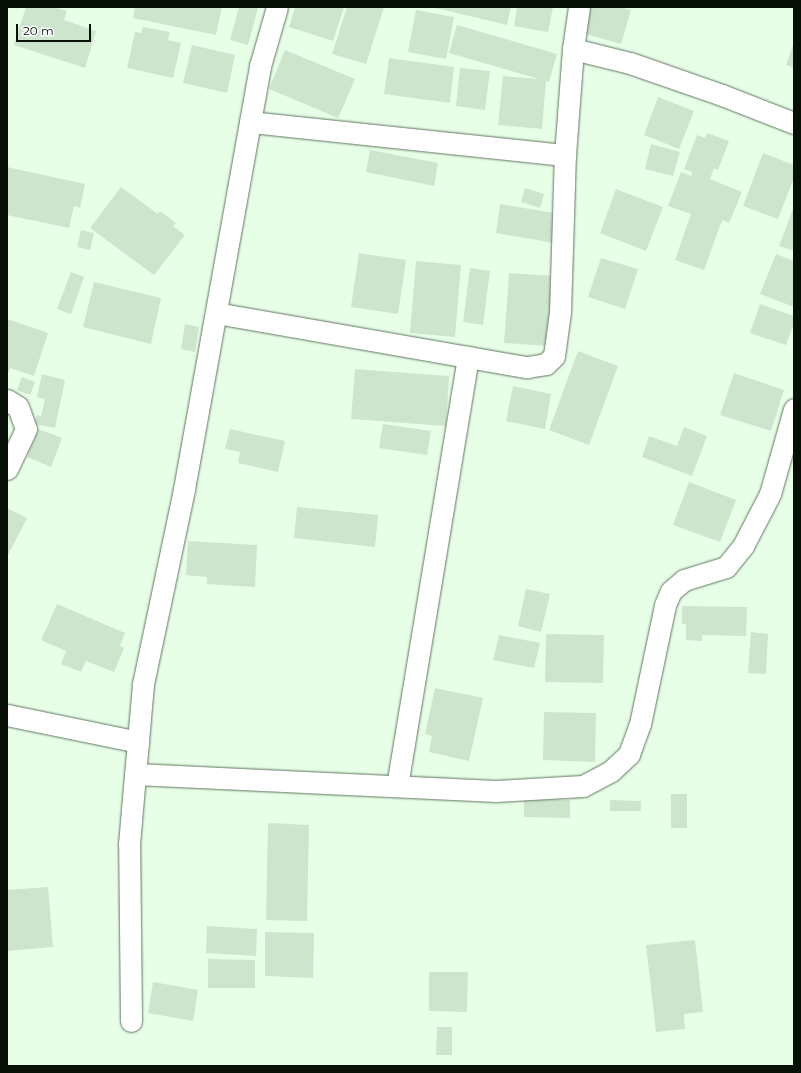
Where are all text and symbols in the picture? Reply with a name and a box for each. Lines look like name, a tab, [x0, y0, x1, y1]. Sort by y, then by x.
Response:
scale bar	[18, 16, 93, 42]
text: 20 m	[23, 23, 54, 38]

